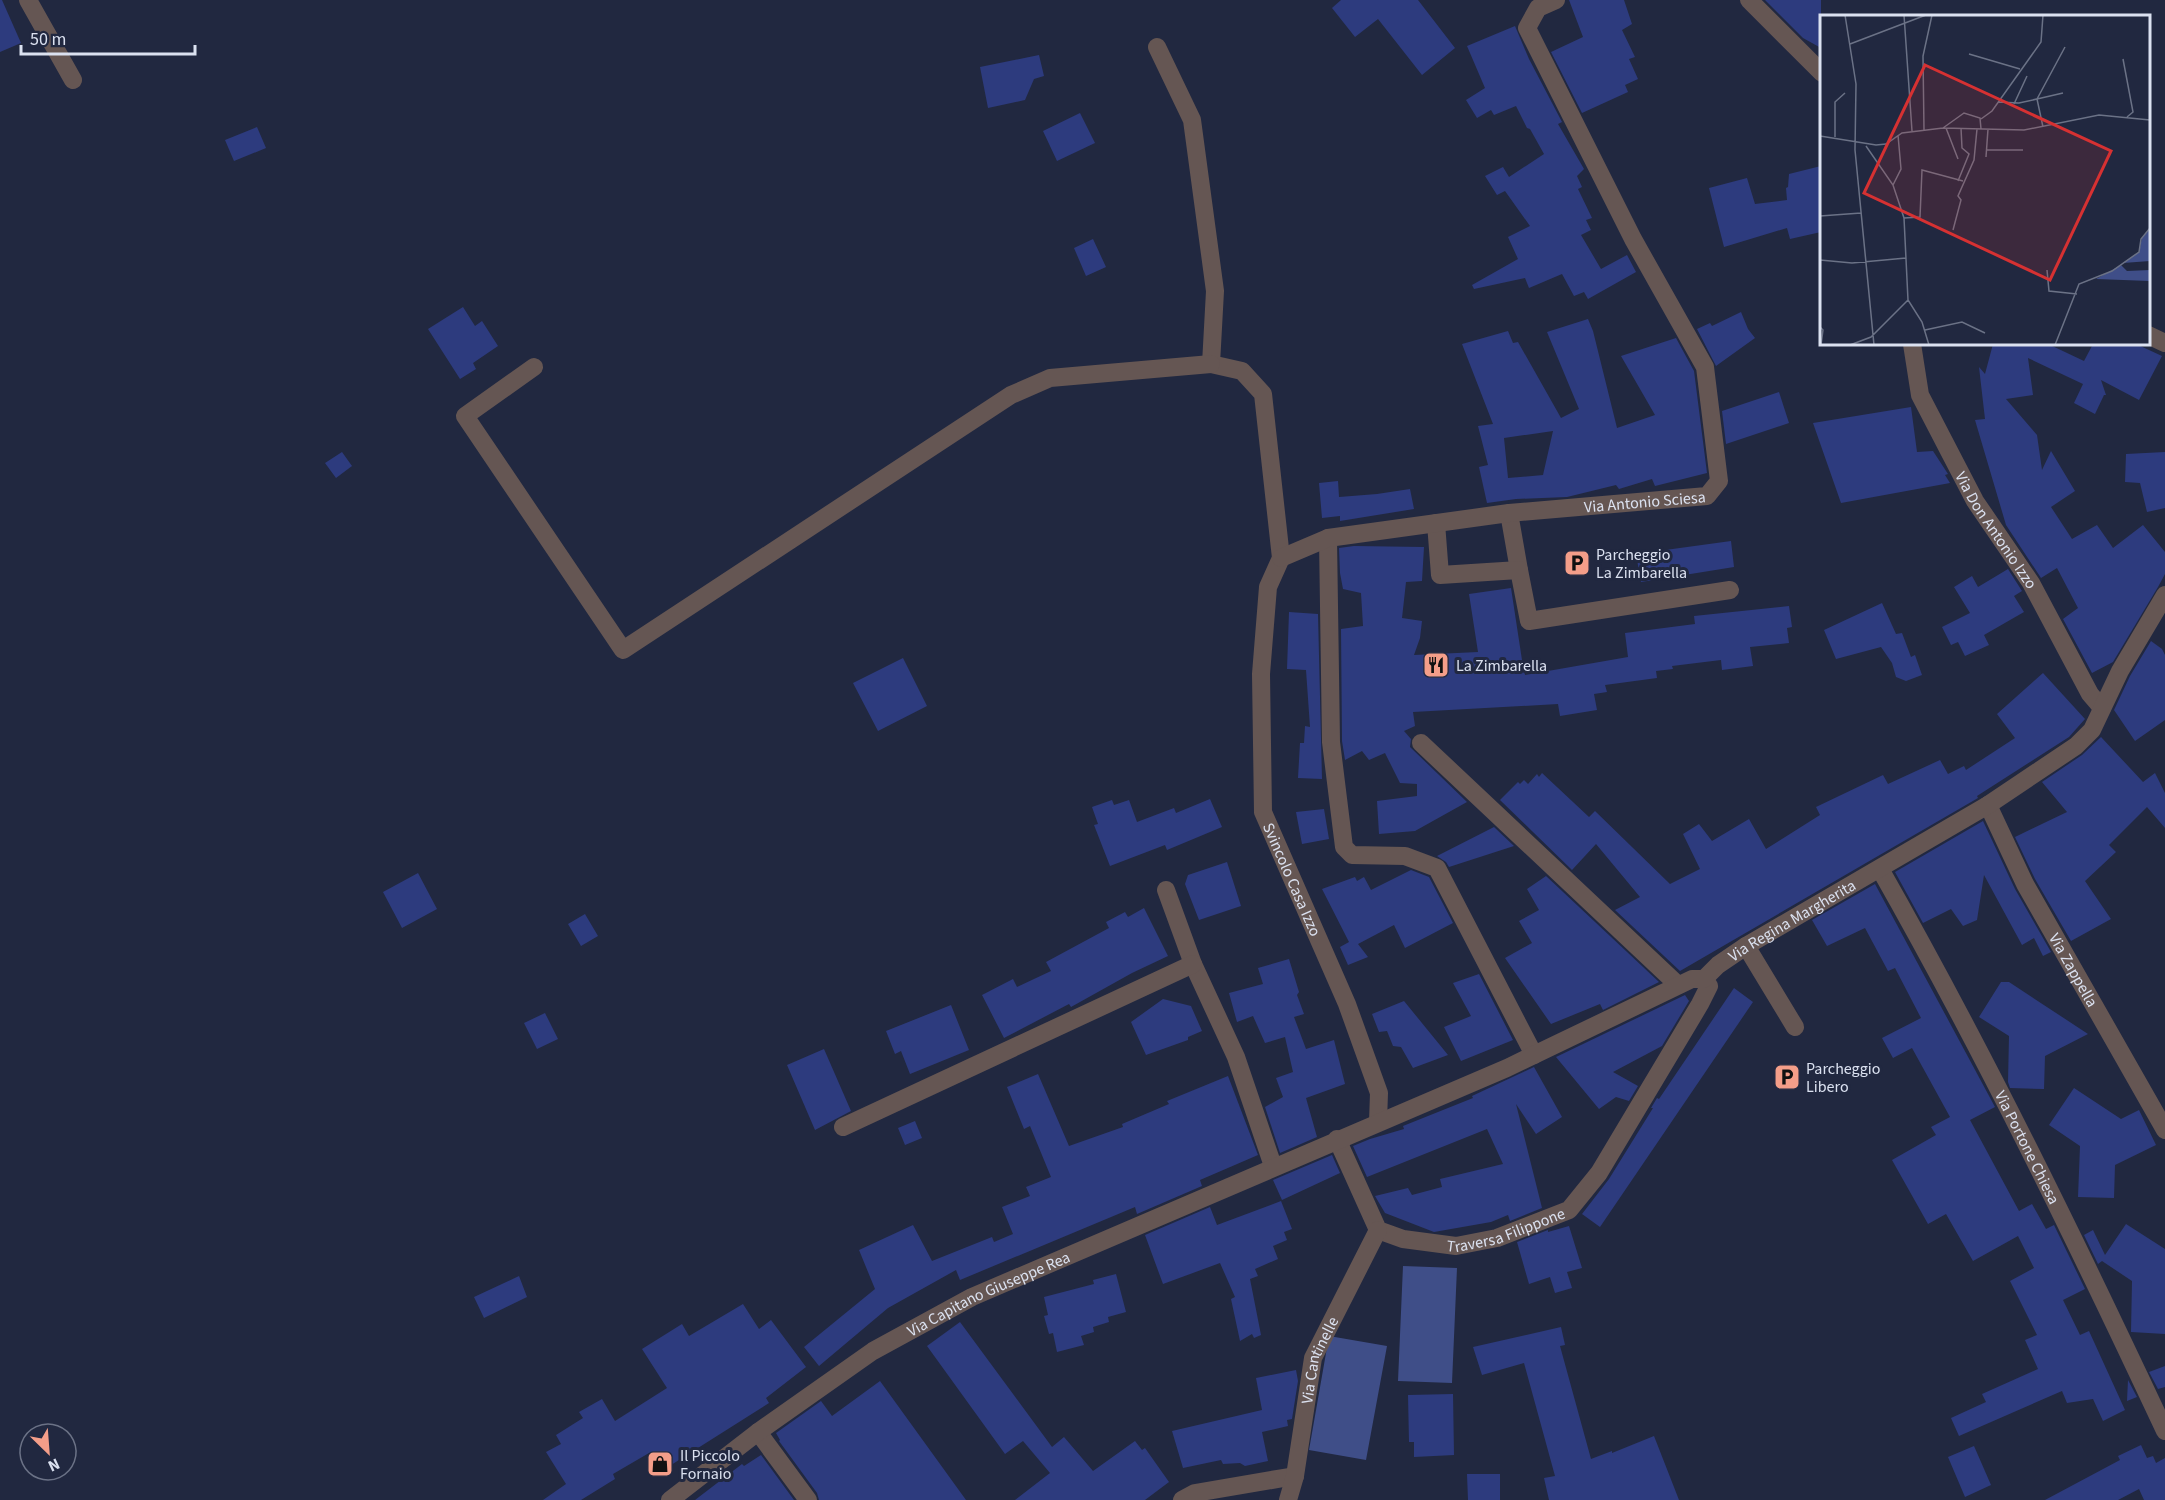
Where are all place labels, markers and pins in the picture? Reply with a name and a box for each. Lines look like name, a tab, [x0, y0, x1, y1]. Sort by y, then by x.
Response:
place label: Parcheggio La Zimbarella	[1596, 544, 1687, 584]
parking icon: Parcheggio La Zimbarella	[1562, 548, 1592, 578]
restaurant icon: La Zimbarella	[1421, 650, 1451, 680]
place label: La Zimbarella	[1456, 655, 1547, 677]
place label: Parcheggio Libero	[1806, 1058, 1880, 1098]
parking icon: Parcheggio Libero	[1772, 1062, 1802, 1092]
place label: Il Piccolo Fornaio	[680, 1445, 740, 1485]
shop icon: Il Piccolo Fornaio	[645, 1449, 675, 1479]

